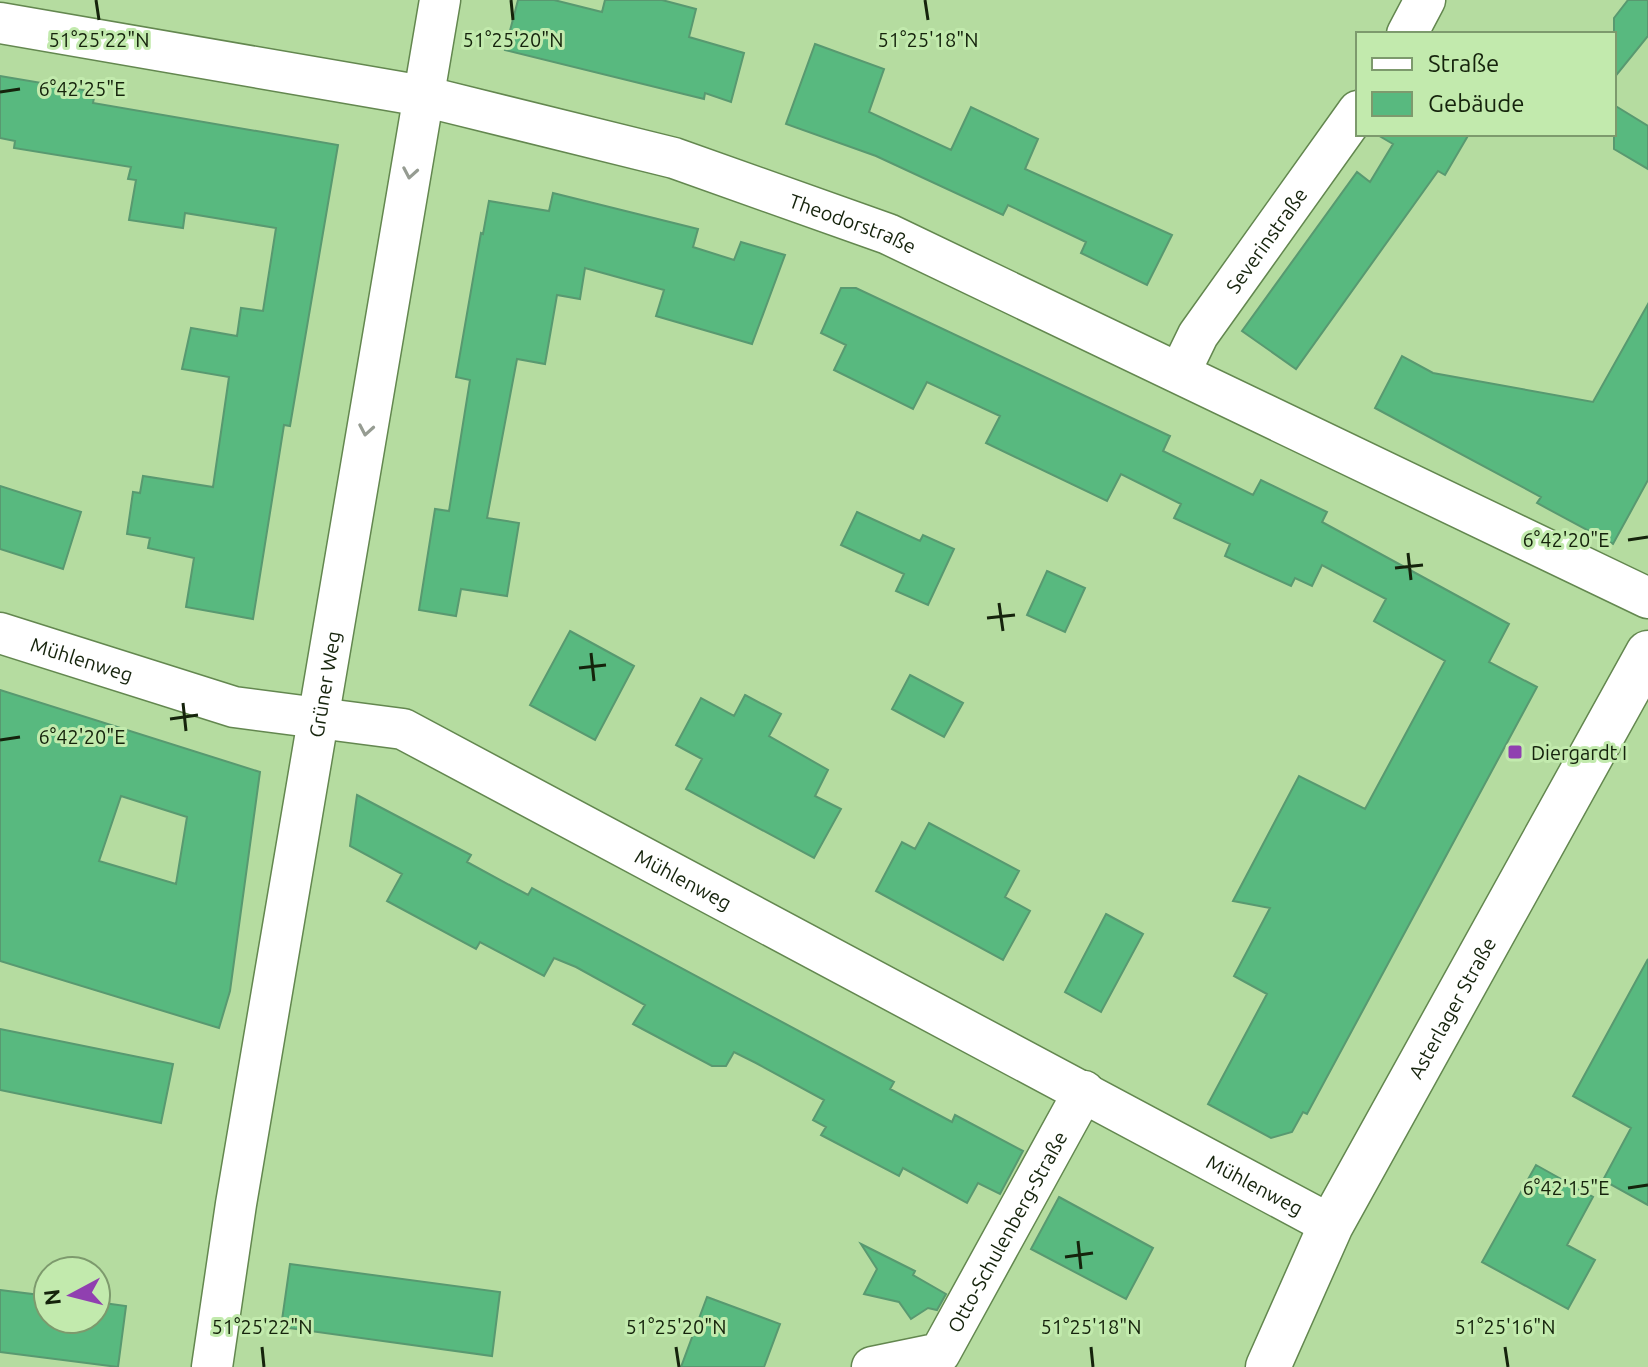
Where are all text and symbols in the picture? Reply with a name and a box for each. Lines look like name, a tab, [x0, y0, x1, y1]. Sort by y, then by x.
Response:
text: 51°25'22"N	[48, 28, 150, 51]
text: 51°25'20"N	[462, 28, 564, 51]
text: 51°25'18"N	[877, 28, 979, 51]
legend	[1356, 32, 1616, 136]
text: Straße	[1428, 50, 1499, 77]
text: 6°42'25"E	[39, 77, 125, 100]
text: Gebäude	[1428, 90, 1525, 117]
one-way arrow	[402, 166, 419, 180]
street label: Severinstraße	[1221, 183, 1311, 297]
street label: Theodorstraße	[786, 188, 920, 257]
one-way arrow	[358, 423, 375, 436]
text: 6°42'20"E	[1523, 528, 1609, 551]
street label: Grüner Weg	[304, 629, 344, 739]
street label: Mühlenweg	[28, 632, 136, 686]
text: 6°42'20"E	[39, 725, 125, 748]
place label: Diergardt I	[1531, 741, 1627, 764]
marker: Diergardt I	[1506, 743, 1524, 761]
street label: Mühlenweg	[631, 844, 736, 914]
street label: Asterlager Straße	[1403, 933, 1500, 1082]
street label: Otto-Schulenberg-Straße	[942, 1127, 1071, 1336]
street label: Mühlenweg	[1203, 1149, 1307, 1220]
text: 6°42'15"E	[1523, 1176, 1609, 1199]
north arrow	[32, 1255, 112, 1335]
text: N	[38, 1288, 65, 1307]
text: 51°25'22"N	[211, 1315, 313, 1338]
text: 51°25'20"N	[625, 1315, 727, 1338]
text: 51°25'18"N	[1040, 1315, 1142, 1338]
text: 51°25'16"N	[1454, 1315, 1556, 1338]

